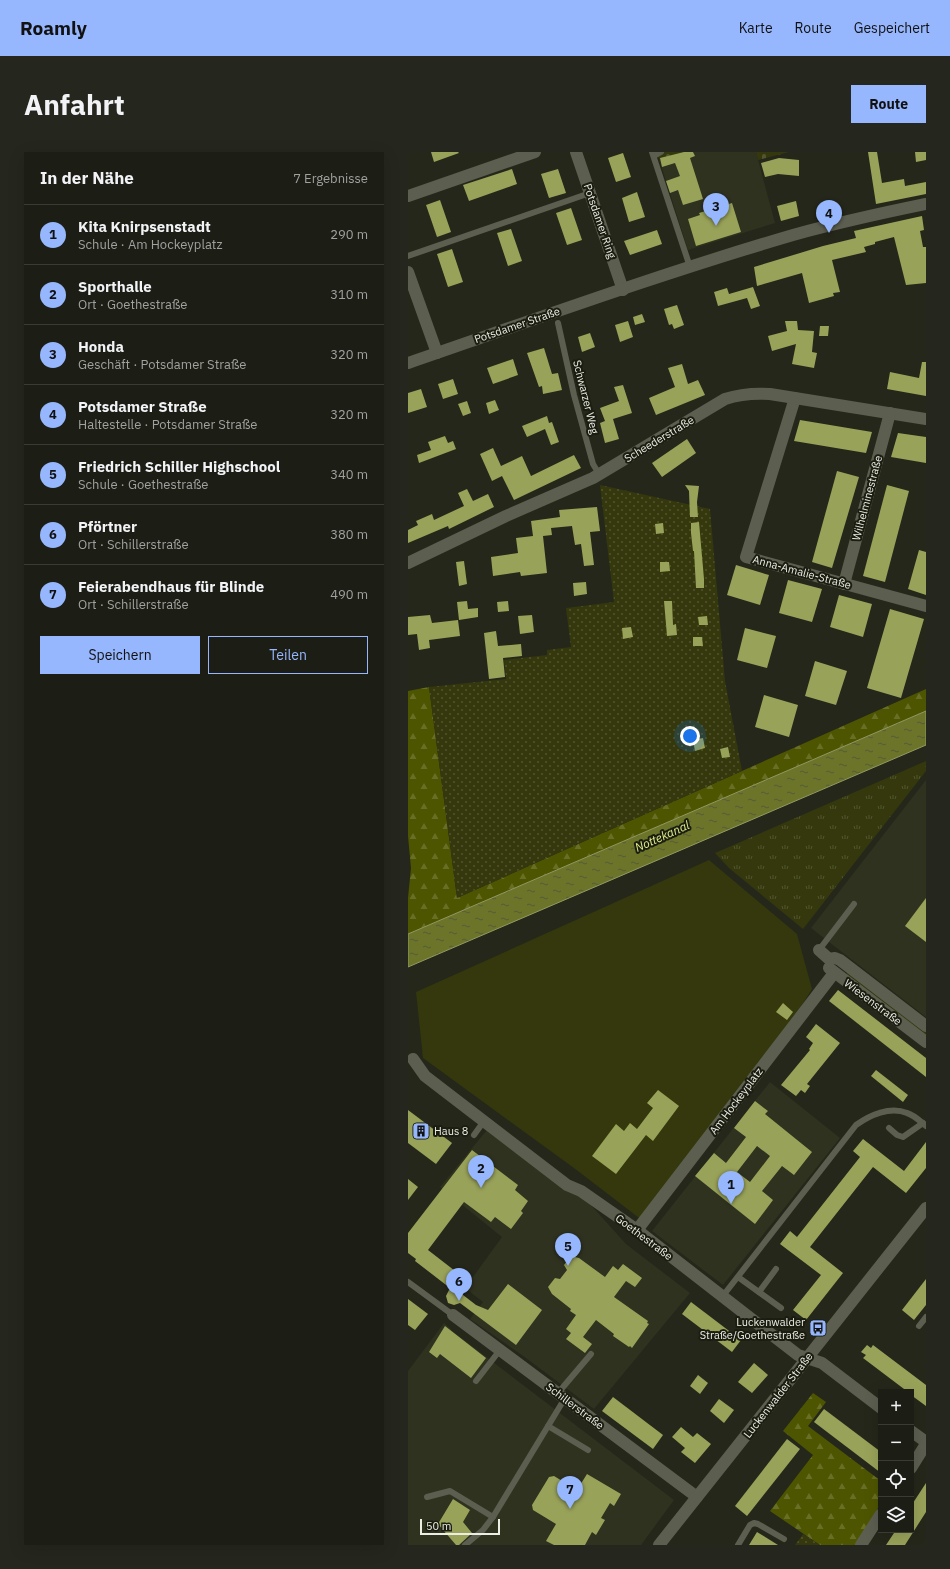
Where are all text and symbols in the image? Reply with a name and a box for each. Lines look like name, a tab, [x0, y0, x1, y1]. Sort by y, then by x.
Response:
text: Roamly	[20, 16, 87, 40]
text: Karte	[739, 19, 773, 37]
text: Route	[795, 19, 832, 37]
text: Gespeichert	[854, 19, 930, 37]
button: Route	[851, 85, 926, 123]
text: Anfahrt	[24, 86, 125, 123]
text: In der Nähe	[40, 167, 134, 189]
text: 7 Ergebnisse	[293, 170, 368, 187]
street label: Potsdamer Ring	[581, 182, 619, 260]
pin: 3	[703, 193, 729, 226]
pin: 4	[816, 200, 842, 233]
text: Kita Knirpsenstadt	[78, 217, 211, 236]
text: 1	[49, 226, 57, 243]
text: 290 m	[330, 226, 368, 243]
text: Schule · Am Hockeyplatz	[78, 236, 222, 253]
text: Sporthalle	[78, 277, 152, 296]
text: 2	[49, 286, 57, 303]
text: 310 m	[330, 286, 368, 303]
text: Ort · Goethestraße	[78, 296, 187, 313]
street label: Potsdamer Straße	[472, 304, 562, 346]
text: Honda	[78, 337, 124, 356]
text: 3	[49, 346, 57, 363]
text: 320 m	[330, 346, 368, 363]
text: Geschäft · Potsdamer Straße	[78, 356, 246, 373]
street label: Schwarzer Weg	[570, 359, 602, 436]
text: Potsdamer Straße	[78, 397, 207, 416]
text: 4	[49, 406, 57, 423]
text: 320 m	[330, 406, 368, 423]
street label: Scheederstraße	[622, 413, 696, 465]
text: Haltestelle · Potsdamer Straße	[78, 416, 258, 433]
street label: Wilhelminestraße	[849, 454, 885, 542]
text: Friedrich Schiller Highschool	[78, 457, 280, 476]
text: 5	[49, 466, 57, 483]
text: 340 m	[330, 466, 368, 483]
text: Schule · Goethestraße	[78, 476, 208, 493]
text: Pförtner	[78, 517, 137, 536]
text: 6	[49, 526, 57, 543]
text: 380 m	[330, 526, 368, 543]
text: Ort · Schillerstraße	[78, 536, 189, 553]
street label: Anna-Amalie-Straße	[751, 552, 853, 592]
text: Feierabendhaus für Blinde	[78, 577, 264, 596]
text: 7	[49, 586, 57, 603]
text: 490 m	[330, 586, 368, 603]
text: Ort · Schillerstraße	[78, 596, 189, 613]
button: Speichern	[40, 636, 200, 674]
button: Teilen	[208, 636, 368, 674]
your location	[680, 726, 700, 746]
water label: Nottekanal	[632, 817, 692, 855]
street label: Wiesenstraße	[842, 976, 904, 1028]
street label: Am Hockeyplatz	[706, 1065, 766, 1137]
building icon: Haus 8	[411, 1121, 431, 1141]
place label: Haus 8	[434, 1124, 468, 1138]
pin: 2	[468, 1155, 494, 1188]
pin: 1	[718, 1171, 744, 1204]
street label: Goethestraße	[613, 1211, 675, 1263]
pin: 5	[555, 1233, 581, 1266]
pin: 6	[446, 1268, 472, 1301]
place label: Luckenwalder Straße/Goethestraße	[700, 1315, 805, 1342]
bus stop icon: Luckenwalder Straße/Goethestraße	[808, 1318, 828, 1338]
street label: Luckenwalder Straße	[740, 1350, 816, 1440]
street label: Schillerstraße	[543, 1380, 607, 1432]
map controls	[878, 1389, 914, 1533]
button: +	[878, 1389, 914, 1425]
button: −	[878, 1425, 914, 1461]
button: locate	[878, 1461, 914, 1497]
pin: 7	[557, 1476, 583, 1509]
button: layers	[878, 1497, 914, 1533]
scale bar	[420, 1517, 500, 1536]
text: 50 m	[426, 1519, 451, 1533]

